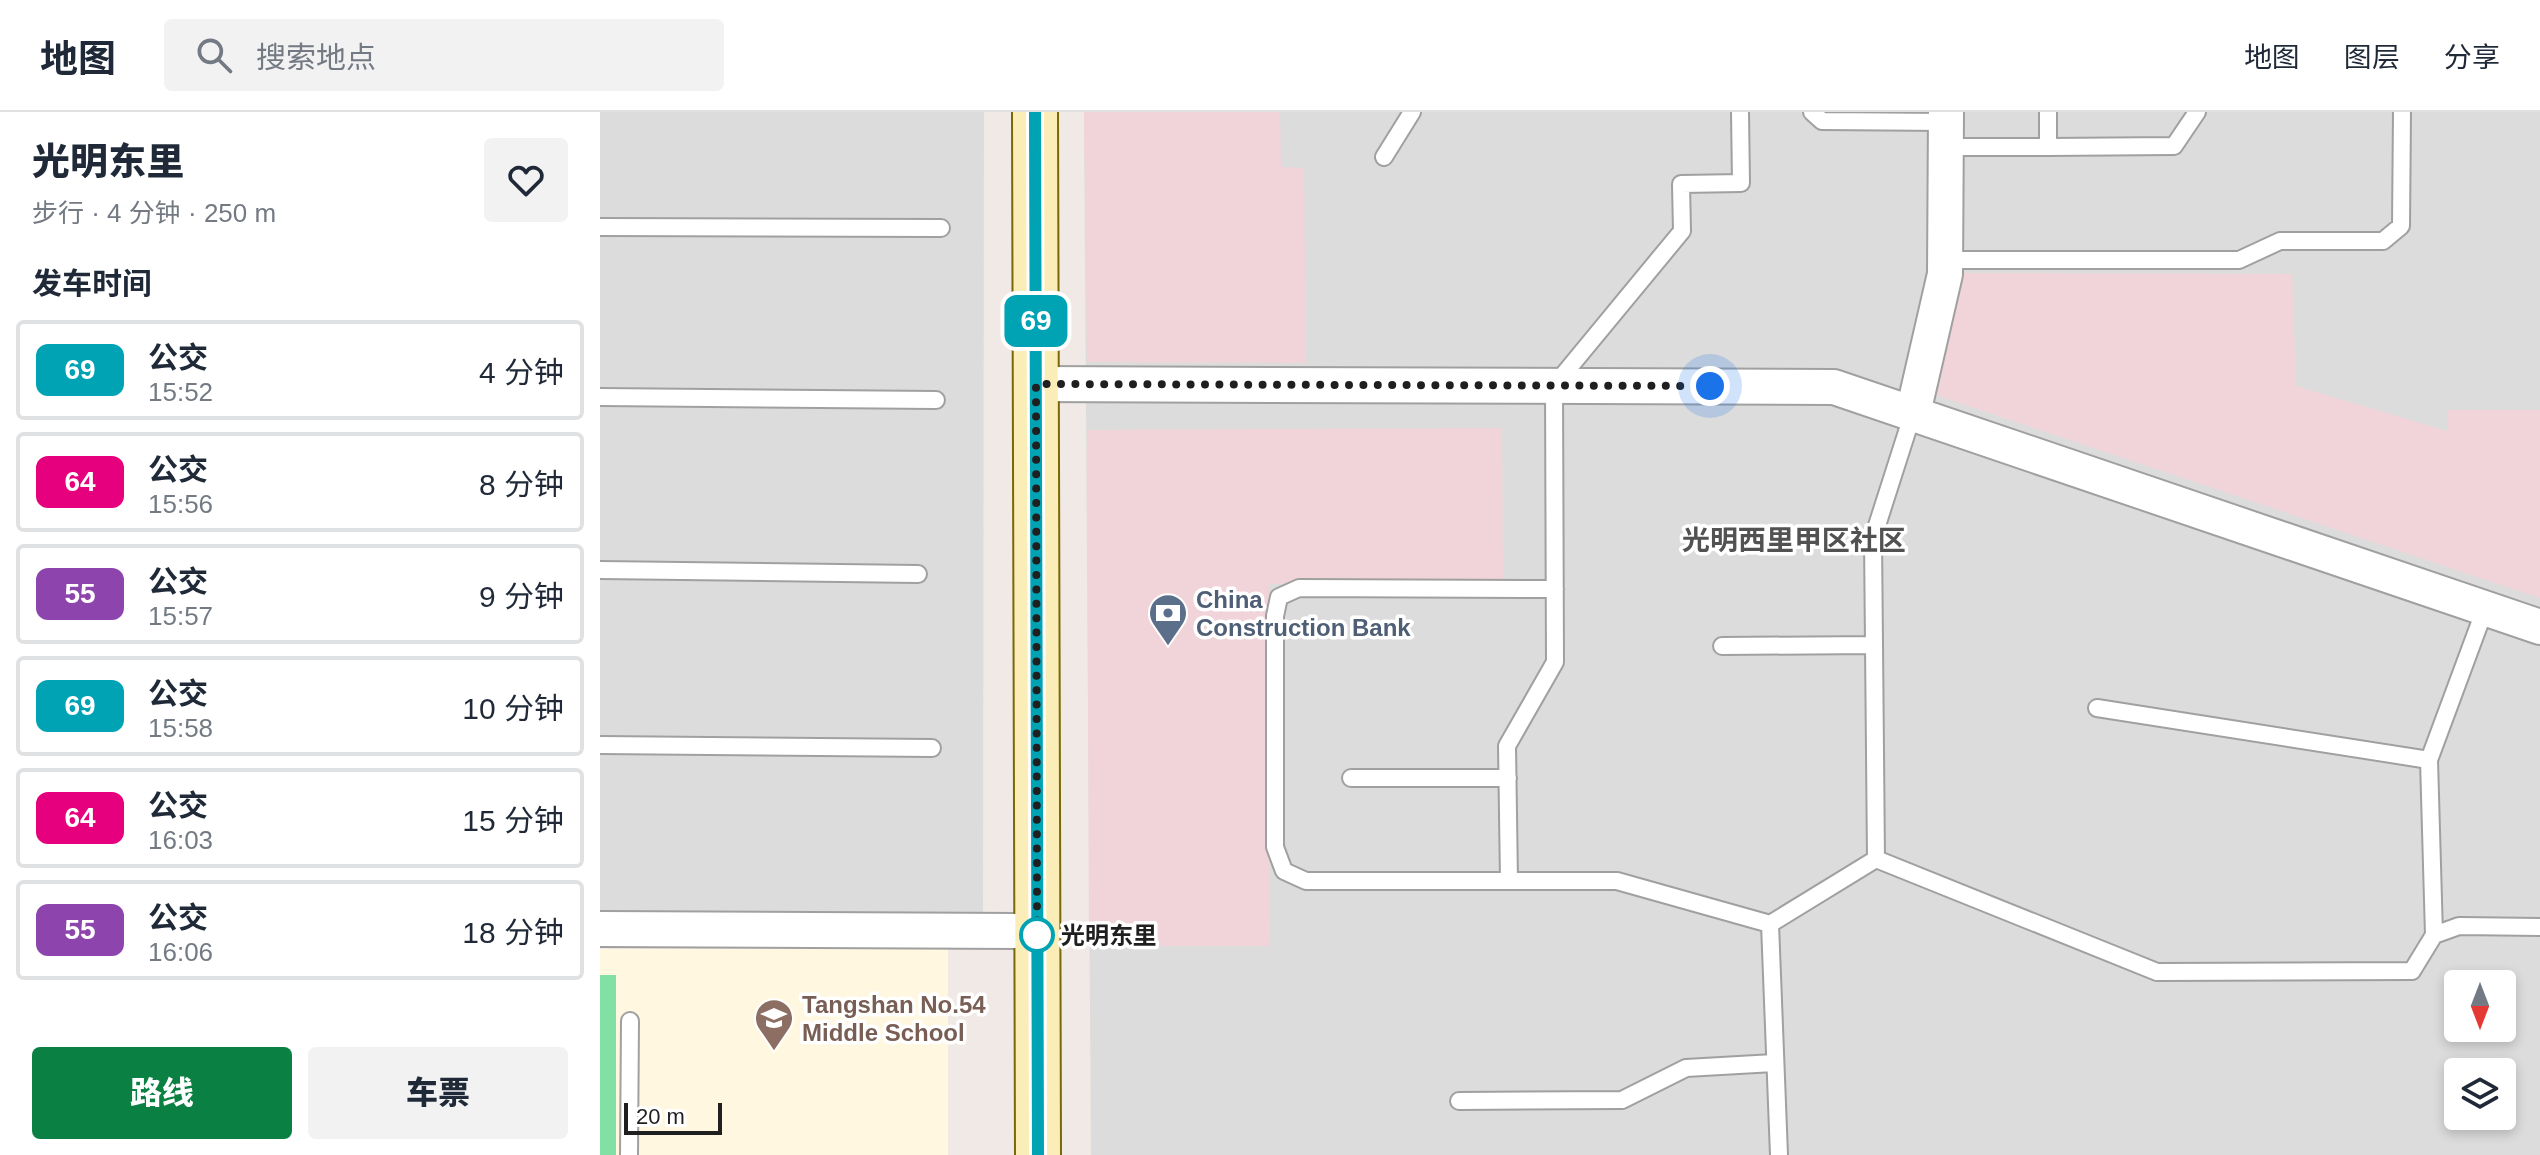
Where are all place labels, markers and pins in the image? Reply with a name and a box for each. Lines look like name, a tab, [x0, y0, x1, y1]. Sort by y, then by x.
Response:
place label: China Construction Bank	[1196, 586, 1411, 641]
bank icon: China Construction Bank	[1147, 592, 1189, 647]
marker: 光明东里	[1020, 918, 1054, 952]
place label: 光明东里	[1061, 922, 1157, 949]
place label: Tangshan No.54 Middle School	[802, 991, 986, 1046]
school or university icon: Tangshan No.54 Middle School	[753, 997, 795, 1052]

